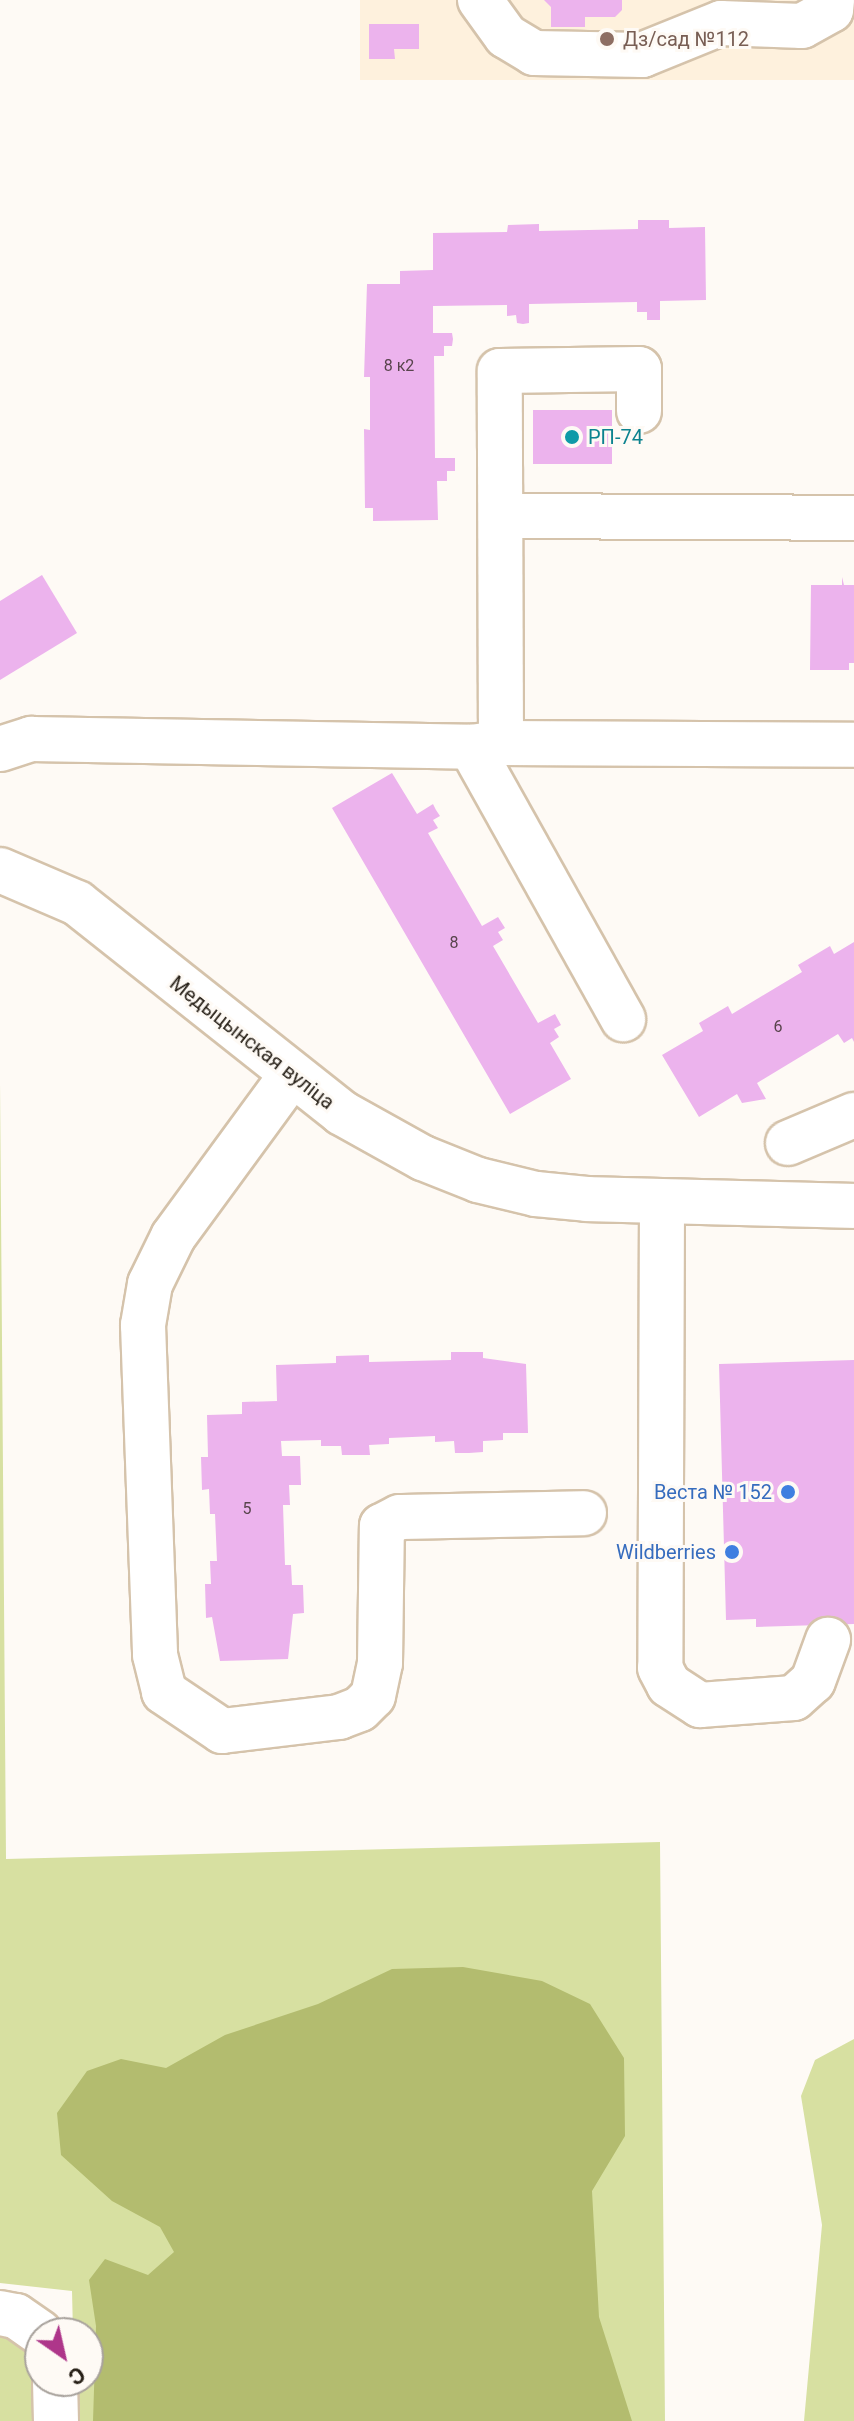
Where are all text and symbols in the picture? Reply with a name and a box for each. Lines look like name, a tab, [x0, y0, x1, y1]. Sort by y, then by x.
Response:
place label: Дз/сад №112	[623, 27, 749, 51]
marker: Дз/сад №112	[598, 30, 616, 48]
house number: 8 к2	[384, 356, 414, 376]
place label: РП-74	[588, 425, 643, 449]
marker: РП-74	[563, 428, 581, 446]
house number: 8	[450, 933, 458, 953]
street label: Медыцынская вуліца	[165, 971, 339, 1115]
house number: 6	[774, 1017, 782, 1037]
place label: Веста № 152	[654, 1480, 772, 1504]
marker: Веста № 152	[779, 1483, 797, 1501]
house number: 5	[243, 1499, 251, 1519]
place label: Wildberries	[616, 1540, 716, 1564]
marker: Wildberries	[723, 1543, 741, 1561]
north arrow	[24, 2317, 104, 2397]
text: С	[64, 2361, 90, 2390]

